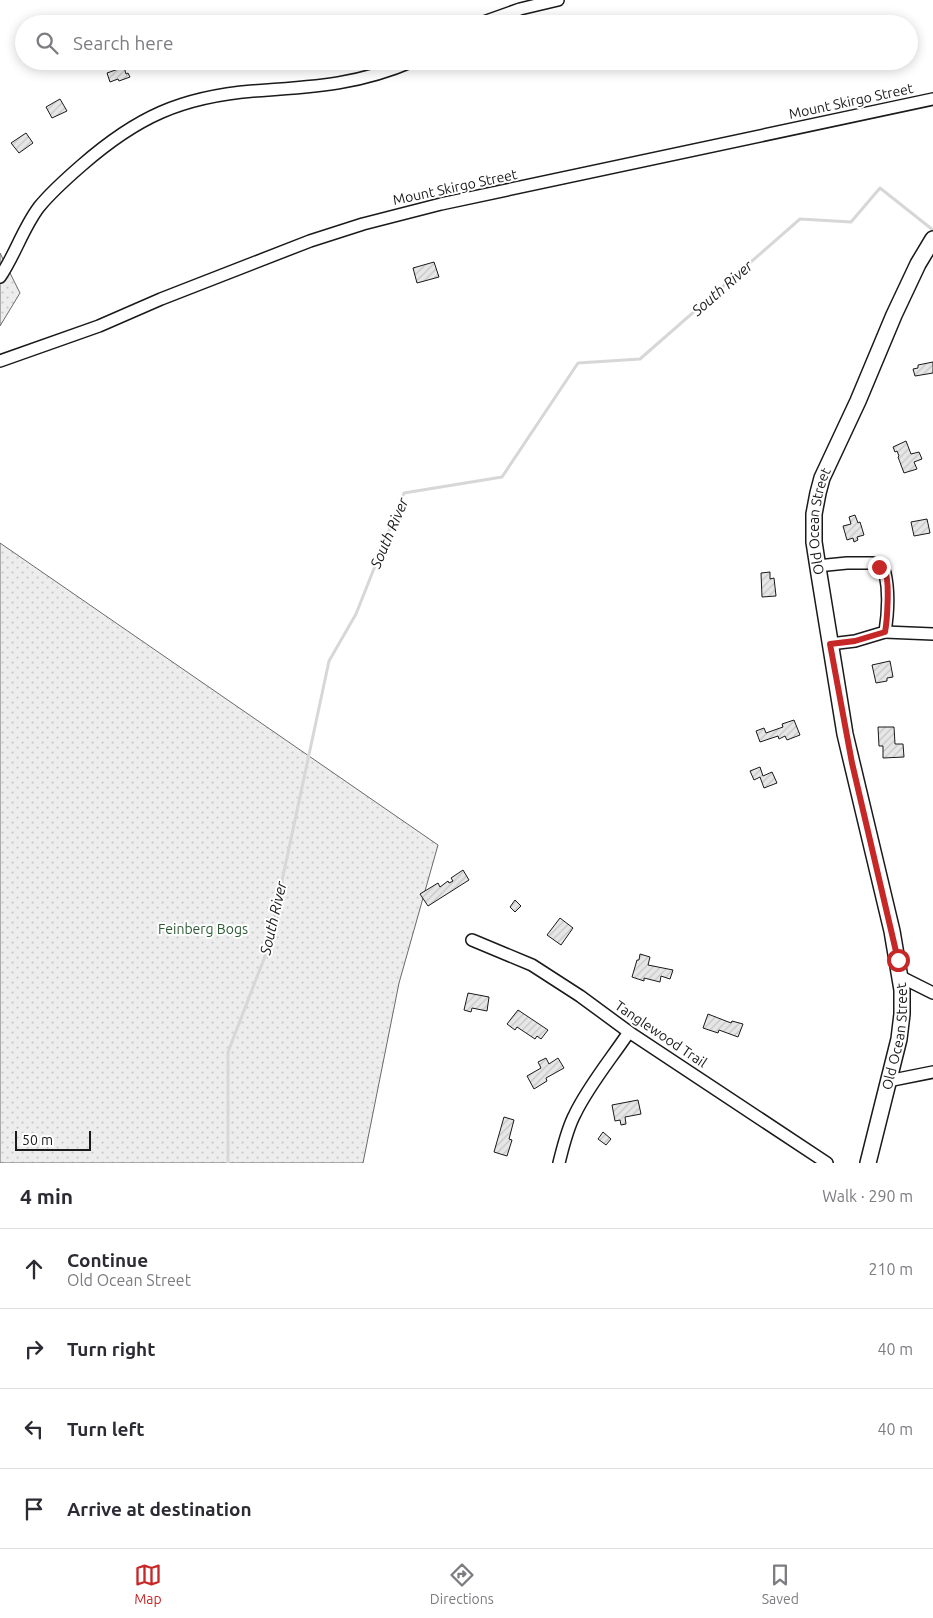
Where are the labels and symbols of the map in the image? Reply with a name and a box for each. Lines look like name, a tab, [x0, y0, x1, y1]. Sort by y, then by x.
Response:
street label: Mount Skirgo Street	[787, 80, 915, 122]
street label: Mount Skirgo Street	[391, 166, 519, 208]
water label: South River	[687, 256, 757, 320]
street label: Old Ocean Street	[806, 465, 834, 576]
water label: South River	[366, 494, 412, 572]
route end	[868, 556, 891, 579]
water label: South River	[256, 878, 290, 957]
park label: Feinberg Bogs	[158, 921, 248, 937]
route start	[887, 949, 910, 972]
street label: Old Ocean Street	[879, 981, 910, 1092]
street label: Tanglewood Trail	[612, 997, 710, 1071]
scale bar	[15, 1128, 91, 1151]

